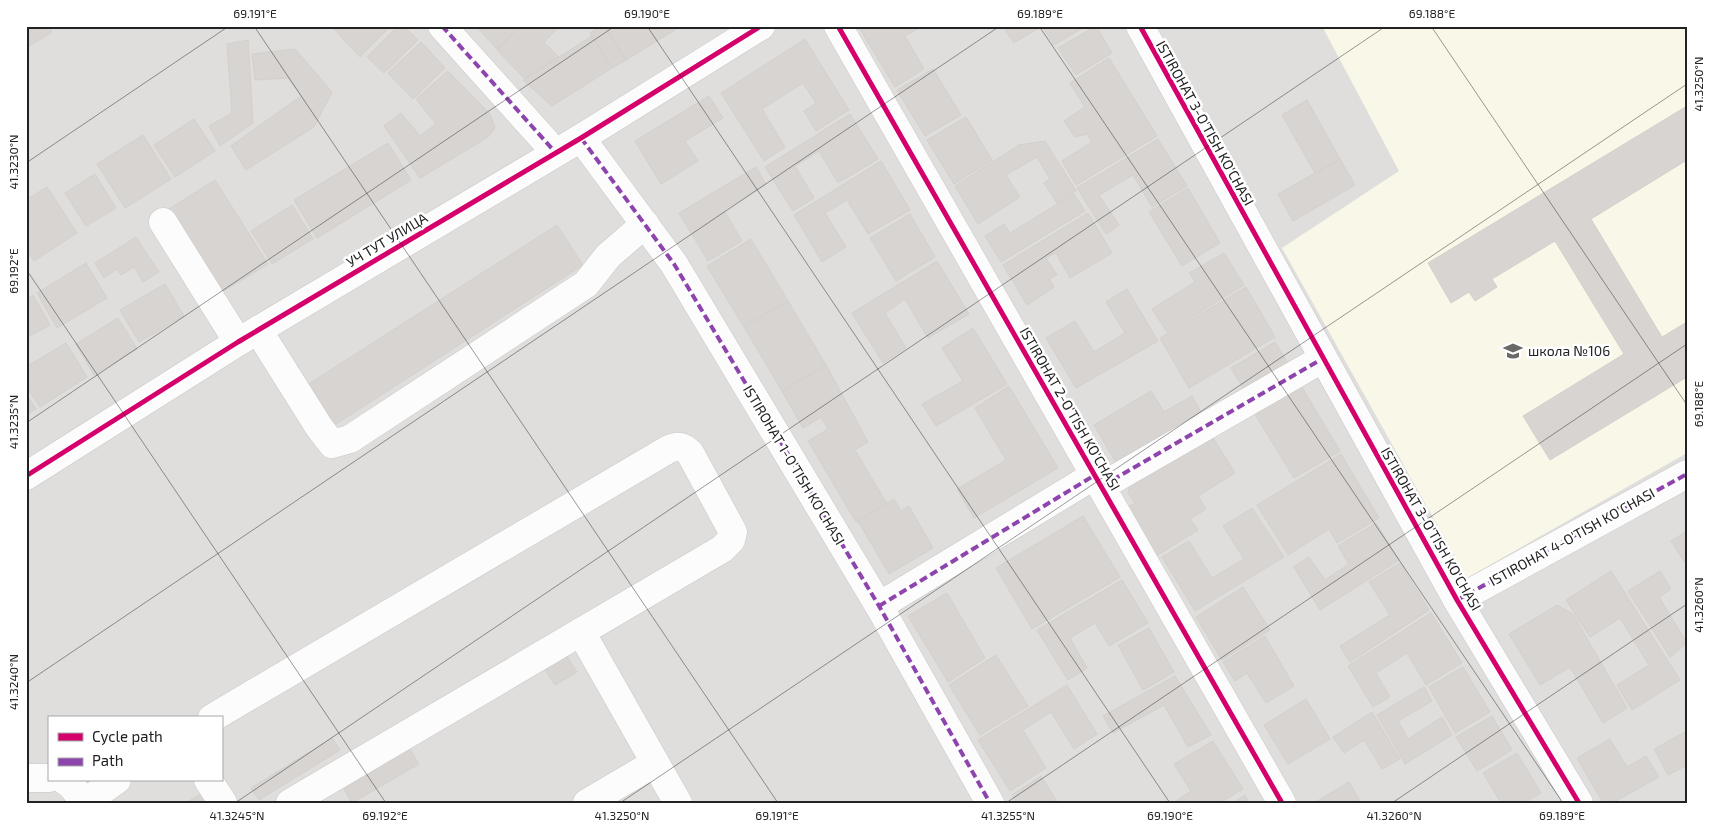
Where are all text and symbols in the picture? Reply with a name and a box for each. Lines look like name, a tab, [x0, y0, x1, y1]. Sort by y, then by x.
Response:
text: 69.191°E	[233, 6, 277, 20]
text: 69.190°E	[624, 6, 670, 20]
text: 69.189°E	[1017, 6, 1063, 20]
text: 69.188°E	[1409, 6, 1455, 20]
street label: ISTIROHAT 3-O'TISH KO'CHASI	[1153, 37, 1258, 208]
text: 41.3250°N	[1691, 57, 1705, 111]
text: 41.3230°N	[6, 134, 20, 190]
street label: УЧ ТУТ УЛИЦА	[343, 209, 431, 270]
text: 69.192°E	[6, 248, 20, 294]
street label: ISTIROHAT 2-O'TISH KO'CHASI	[1017, 324, 1124, 493]
school or university icon: школа №106	[1502, 340, 1524, 362]
place label: школа №106	[1528, 342, 1610, 359]
text: 69.188°E	[1691, 381, 1705, 427]
street label: ISTIROHAT 1-O'TISH KO'CHASI	[740, 382, 849, 548]
text: 41.3235°N	[6, 395, 20, 449]
street label: ISTIROHAT 3-O'TISH KO'CHASI	[1378, 444, 1485, 613]
street label: ISTIROHAT 4-O'TISH KO'CHASI	[1486, 484, 1657, 589]
text: 41.3260°N	[1691, 577, 1705, 633]
text: 41.3240°N	[6, 654, 20, 710]
legend	[48, 716, 222, 782]
text: Cycle path	[92, 727, 163, 745]
text: Path	[92, 751, 123, 769]
text: 41.3245°N	[210, 808, 264, 822]
text: 69.192°E	[362, 808, 408, 822]
text: 41.3250°N	[595, 808, 649, 822]
text: 69.191°E	[755, 808, 799, 822]
text: 41.3255°N	[981, 808, 1035, 822]
text: 69.190°E	[1147, 808, 1193, 822]
text: 41.3260°N	[1366, 808, 1422, 822]
text: 69.189°E	[1539, 808, 1585, 822]

